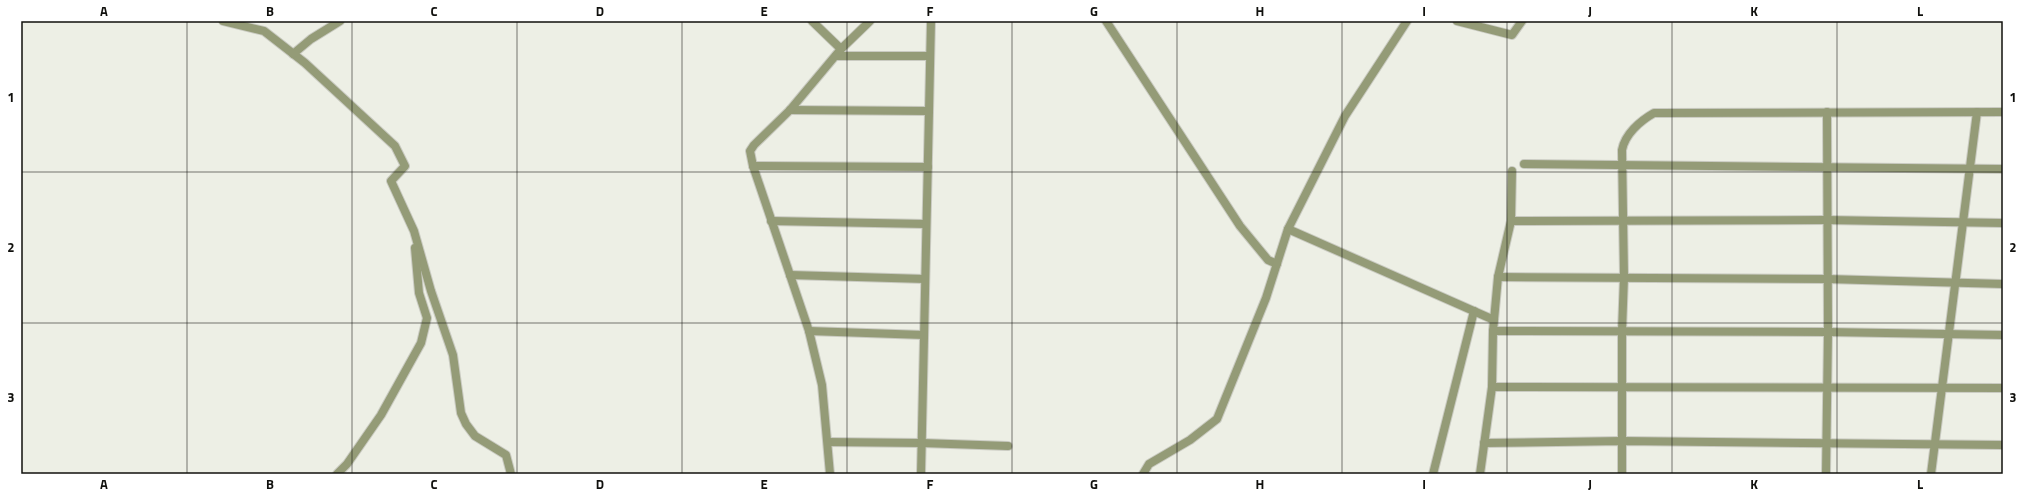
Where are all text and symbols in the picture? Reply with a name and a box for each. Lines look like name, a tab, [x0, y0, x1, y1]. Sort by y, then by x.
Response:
text: A	[100, 1, 108, 21]
text: B	[266, 1, 274, 21]
text: C	[430, 1, 438, 21]
text: D	[596, 1, 604, 21]
text: E	[760, 1, 768, 21]
text: F	[927, 1, 934, 21]
text: G	[1090, 1, 1098, 21]
text: H	[1256, 1, 1264, 21]
text: I	[1422, 1, 1426, 21]
text: J	[1588, 1, 1592, 21]
text: K	[1750, 1, 1758, 21]
text: L	[1917, 1, 1923, 21]
text: 1	[7, 87, 15, 107]
text: 1	[2009, 87, 2017, 107]
text: 2	[7, 237, 15, 257]
text: 2	[2009, 237, 2017, 257]
text: 3	[7, 387, 15, 407]
text: 3	[2009, 387, 2017, 407]
text: A	[100, 474, 108, 494]
text: B	[266, 474, 274, 494]
text: C	[430, 474, 438, 494]
text: D	[596, 474, 604, 494]
text: E	[760, 474, 768, 494]
text: F	[927, 474, 934, 494]
text: G	[1090, 474, 1098, 494]
text: H	[1256, 474, 1264, 494]
text: I	[1422, 474, 1426, 494]
text: J	[1588, 474, 1592, 494]
text: K	[1750, 474, 1758, 494]
text: L	[1917, 474, 1923, 494]

